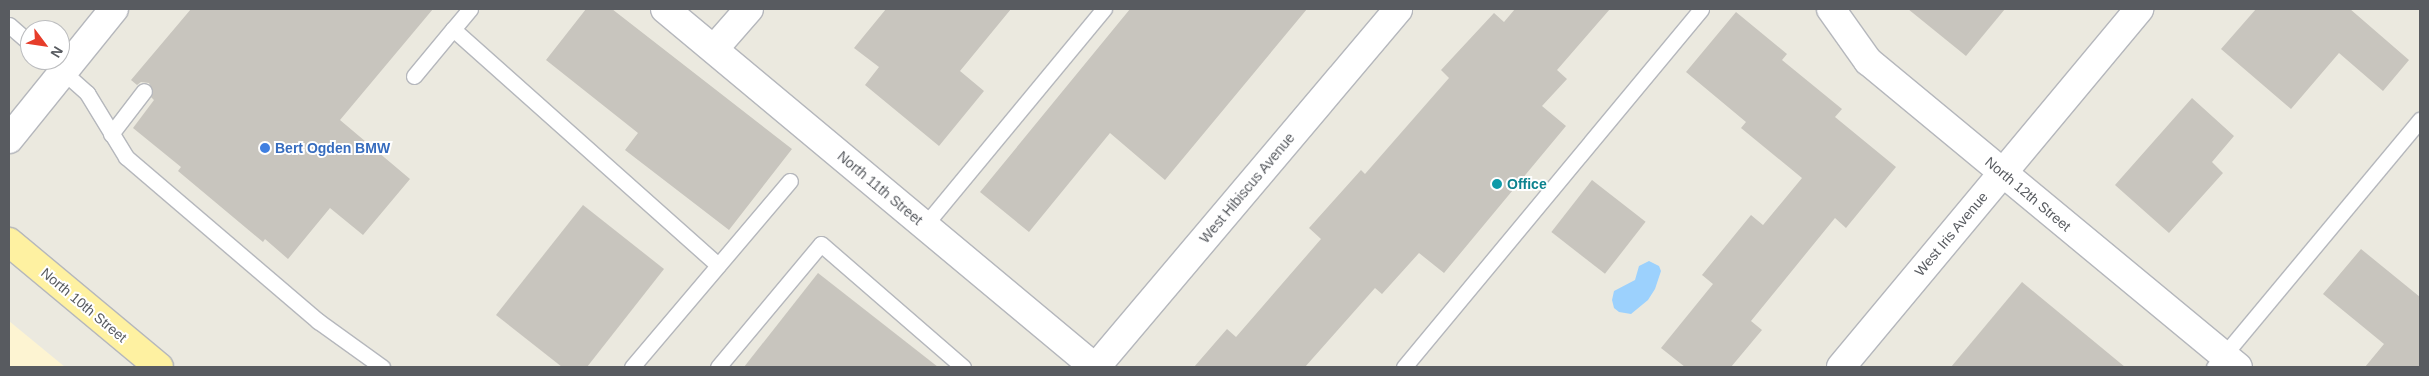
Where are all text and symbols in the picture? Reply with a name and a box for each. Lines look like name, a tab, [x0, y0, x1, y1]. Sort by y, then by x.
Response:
north arrow	[20, 20, 70, 70]
text: N	[48, 44, 66, 61]
street label: West Hibiscus Avenue	[1196, 129, 1298, 247]
place label: Bert Ogden BMW	[275, 140, 390, 156]
marker: Bert Ogden BMW	[259, 142, 271, 154]
street label: North 11th Street	[834, 148, 926, 228]
street label: North 12th Street	[1982, 153, 2074, 235]
place label: Office	[1507, 176, 1547, 192]
marker: Office	[1491, 178, 1503, 190]
street label: West Iris Avenue	[1911, 188, 1991, 280]
street label: North 10th Street	[38, 264, 130, 346]

